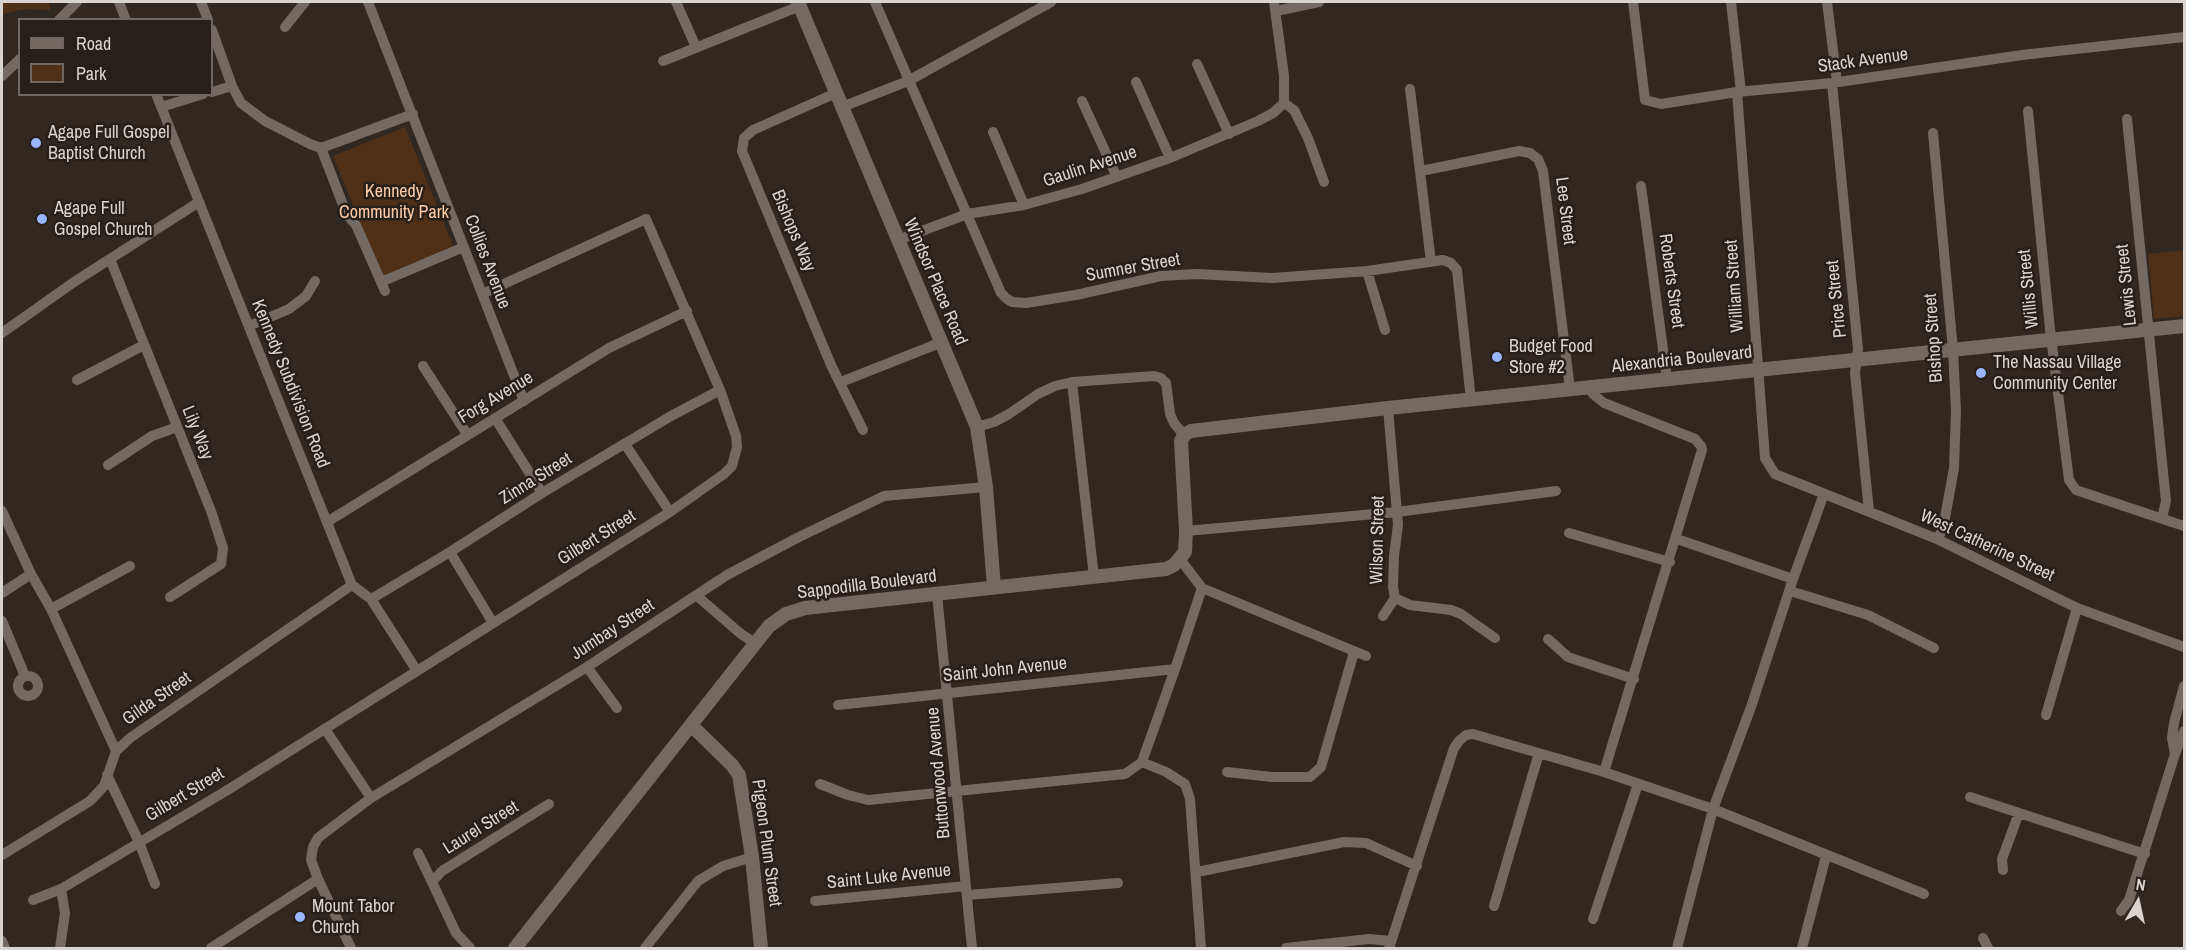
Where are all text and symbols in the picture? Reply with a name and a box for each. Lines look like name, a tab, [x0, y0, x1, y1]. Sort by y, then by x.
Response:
legend	[18, 18, 213, 96]
text: Road	[76, 31, 111, 56]
street label: Stack Avenue	[1817, 44, 1909, 78]
text: Park	[76, 61, 106, 86]
place label: Agape Full Gospel Baptist Church	[48, 122, 169, 164]
marker: Agape Full Gospel Baptist Church	[29, 136, 43, 150]
street label: Gaulin Avenue	[1040, 142, 1140, 192]
street label: Lee Street	[1550, 176, 1580, 246]
park label: Kennedy Community Park	[339, 181, 449, 224]
street label: Bishops Way	[766, 187, 820, 275]
place label: Agape Full Gospel Church	[54, 198, 152, 240]
marker: Agape Full Gospel Church	[35, 212, 49, 226]
street label: Collies Avenue	[459, 212, 515, 312]
street label: Windsor Place Road	[899, 215, 971, 349]
street label: Roberts Street	[1654, 232, 1688, 330]
street label: William Street	[1721, 239, 1749, 333]
street label: Lewis Street	[2112, 243, 2142, 327]
street label: Willis Street	[2014, 248, 2044, 330]
street label: Sumner Street	[1084, 249, 1182, 287]
street label: Price Street	[1822, 259, 1852, 339]
street label: Bishop Street	[1920, 293, 1948, 383]
street label: Kennedy Subdivision Road	[246, 297, 334, 471]
place label: Budget Food Store #2	[1509, 336, 1593, 378]
street label: Alexandria Boulevard	[1611, 342, 1753, 378]
marker: Budget Food Store #2	[1490, 350, 1504, 364]
place label: The Nassau Village Community Center	[1993, 352, 2122, 394]
marker: The Nassau Village Community Center	[1974, 366, 1988, 380]
street label: Forg Avenue	[455, 367, 537, 429]
street label: Lily Way	[176, 403, 218, 463]
street label: Zinna Street	[496, 448, 576, 510]
street label: Wilson Street	[1366, 496, 1390, 584]
street label: West Catherine Street	[1916, 505, 2058, 587]
street label: Gilbert Street	[554, 506, 640, 570]
street label: Sappodilla Boulevard	[796, 566, 938, 604]
street label: Jumbay Street	[567, 595, 659, 665]
street label: Saint John Avenue	[942, 653, 1068, 687]
street label: Gilda Street	[119, 668, 195, 730]
street label: Buttonwood Avenue	[922, 706, 956, 840]
street label: Gilbert Street	[142, 763, 228, 827]
street label: Pigeon Plum Street	[746, 778, 786, 908]
street label: Laurel Street	[439, 796, 523, 860]
street label: Saint Luke Avenue	[826, 860, 952, 894]
north arrow	[2108, 872, 2168, 932]
text: N	[2134, 873, 2147, 896]
place label: Mount Tabor Church	[312, 896, 394, 938]
marker: Mount Tabor Church	[293, 910, 307, 924]

